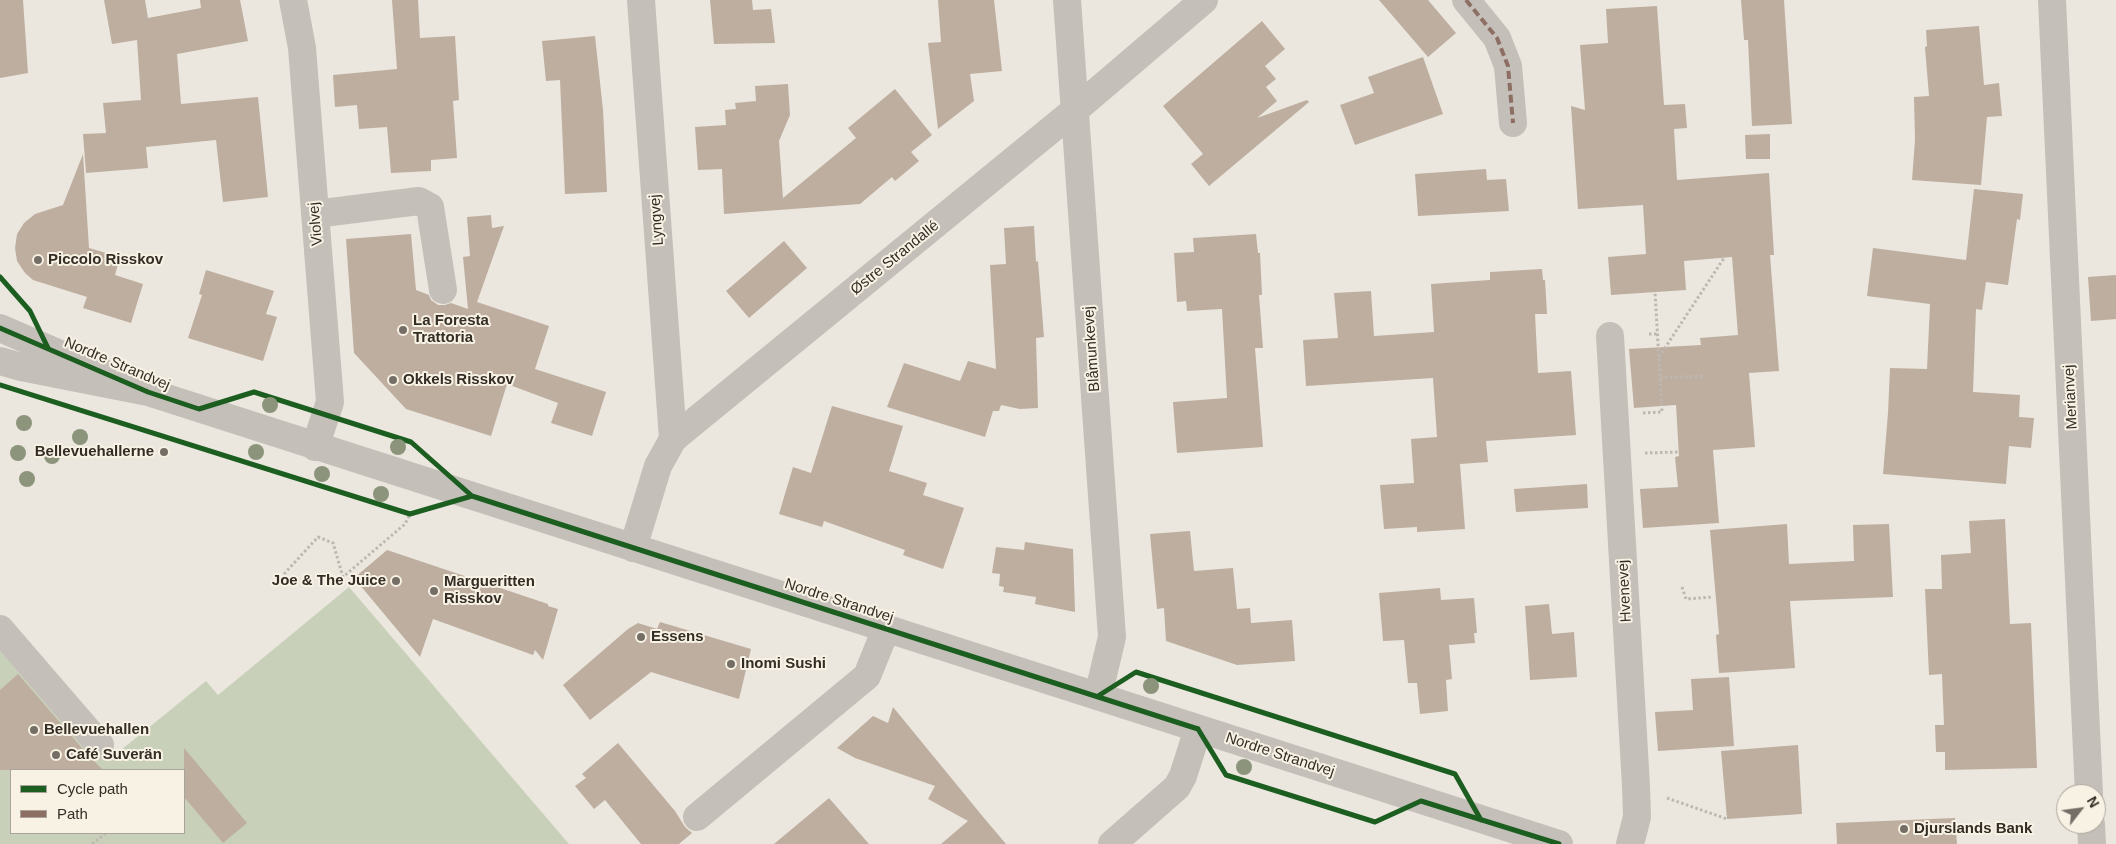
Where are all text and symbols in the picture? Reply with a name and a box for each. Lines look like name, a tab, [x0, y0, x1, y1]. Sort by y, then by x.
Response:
street label: Lyngvej	[646, 194, 668, 246]
street label: Violvej	[305, 201, 327, 247]
street label: Østre Strandallé	[847, 217, 943, 299]
place label: Piccolo Risskov	[48, 251, 163, 269]
marker: Piccolo Risskov	[32, 254, 44, 266]
street label: Blåmunkevej	[1080, 306, 1104, 392]
place label: La Foresta Trattoria	[413, 312, 489, 347]
marker: La Foresta Trattoria	[397, 324, 409, 336]
street label: Nordre Strandvej	[61, 334, 173, 394]
street label: Merianvej	[2060, 364, 2082, 430]
place label: Okkels Risskov	[403, 371, 514, 389]
marker: Okkels Risskov	[387, 374, 399, 386]
place label: Bellevuehallerne	[35, 443, 154, 461]
marker: Bellevuehallerne	[158, 446, 170, 458]
street label: Hvenevej	[1614, 559, 1636, 623]
place label: Joe & The Juice	[272, 572, 386, 590]
place label: Margueritten Risskov	[444, 573, 535, 608]
marker: Joe & The Juice	[390, 575, 402, 587]
street label: Nordre Strandvej	[782, 575, 896, 627]
marker: Margueritten Risskov	[428, 585, 440, 597]
place label: Essens	[651, 628, 704, 646]
marker: Essens	[635, 631, 647, 643]
place label: Inomi Sushi	[741, 655, 826, 673]
marker: Inomi Sushi	[725, 658, 737, 670]
place label: Bellevuehallen	[44, 721, 149, 739]
marker: Bellevuehallen	[28, 724, 40, 736]
street label: Nordre Strandvej	[1223, 729, 1337, 781]
place label: Café Suverän	[66, 746, 162, 764]
marker: Café Suverän	[50, 749, 62, 761]
legend	[10, 769, 185, 834]
text: Cycle path	[57, 780, 128, 797]
north arrow	[2056, 784, 2106, 834]
text: N	[2084, 794, 2103, 810]
text: Path	[57, 805, 88, 822]
place label: Djurslands Bank	[1914, 820, 2032, 838]
marker: Djurslands Bank	[1898, 823, 1910, 835]

